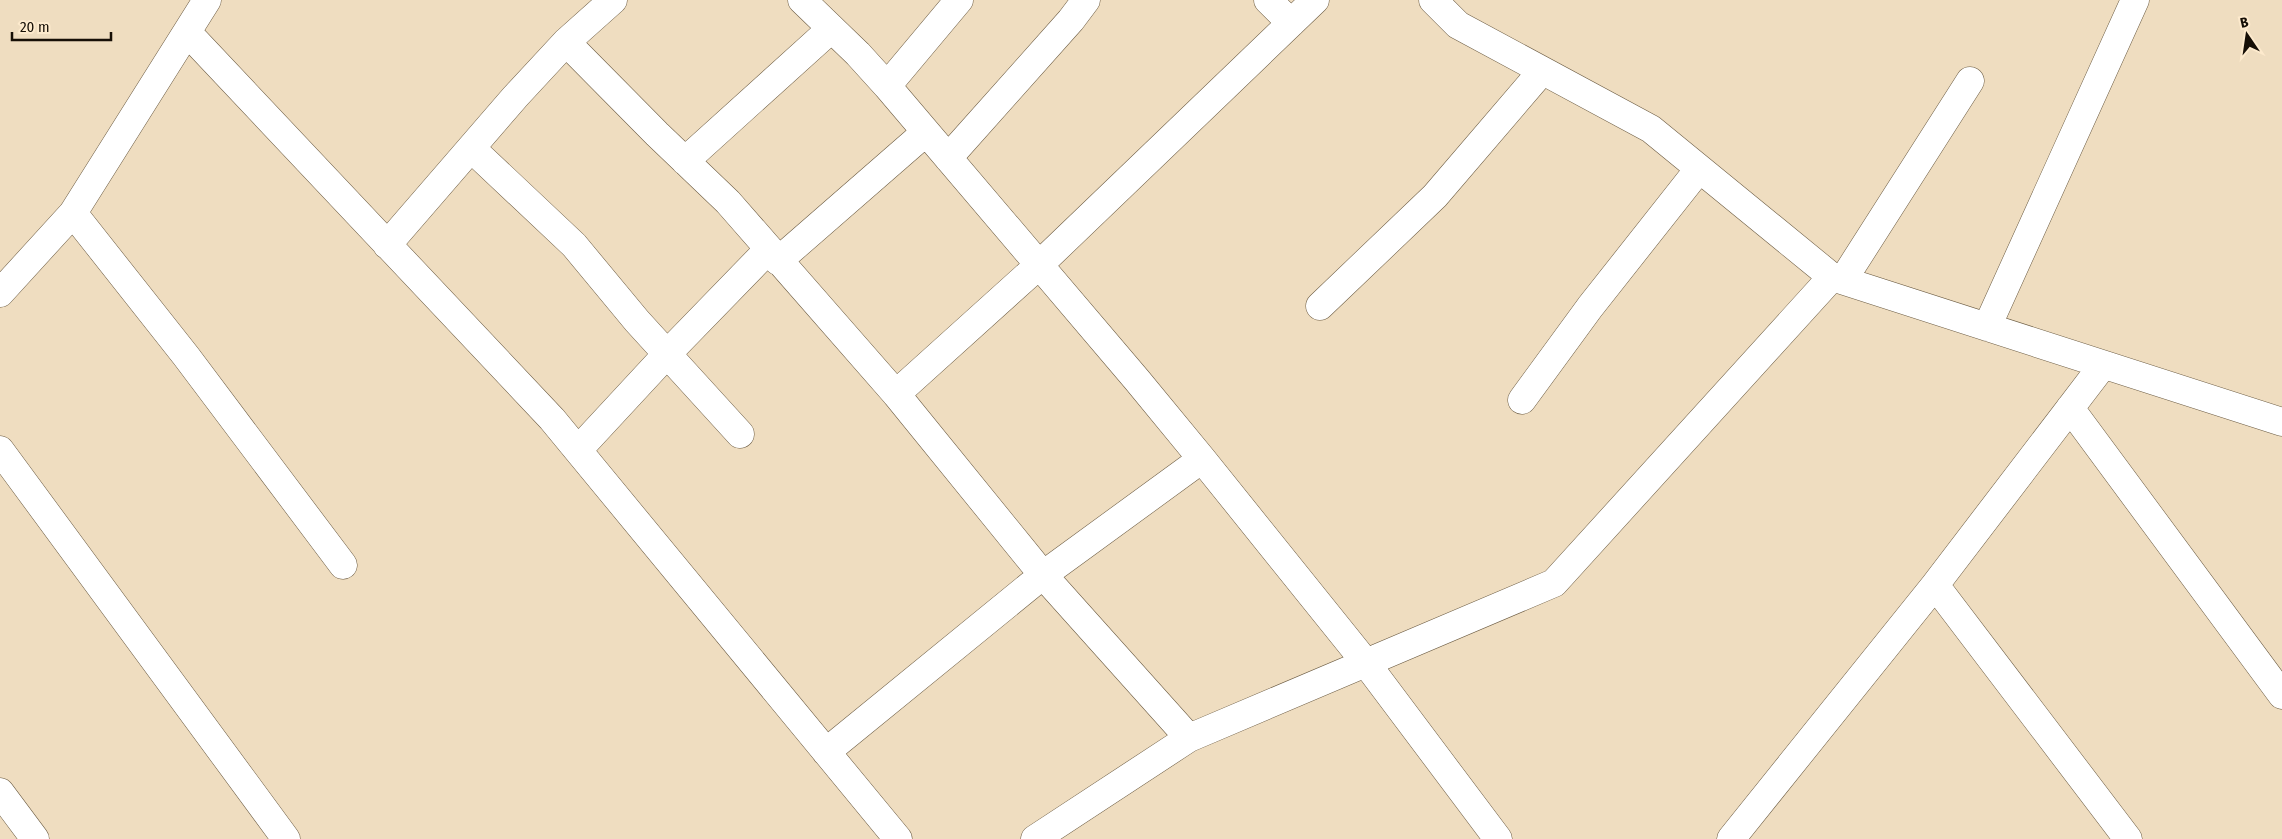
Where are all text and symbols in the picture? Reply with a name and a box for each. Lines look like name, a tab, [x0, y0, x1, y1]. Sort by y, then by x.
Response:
scale bar	[12, 10, 111, 42]
north arrow	[2222, 10, 2272, 60]
text: B	[2238, 14, 2250, 32]
text: 20 m	[20, 18, 50, 36]

